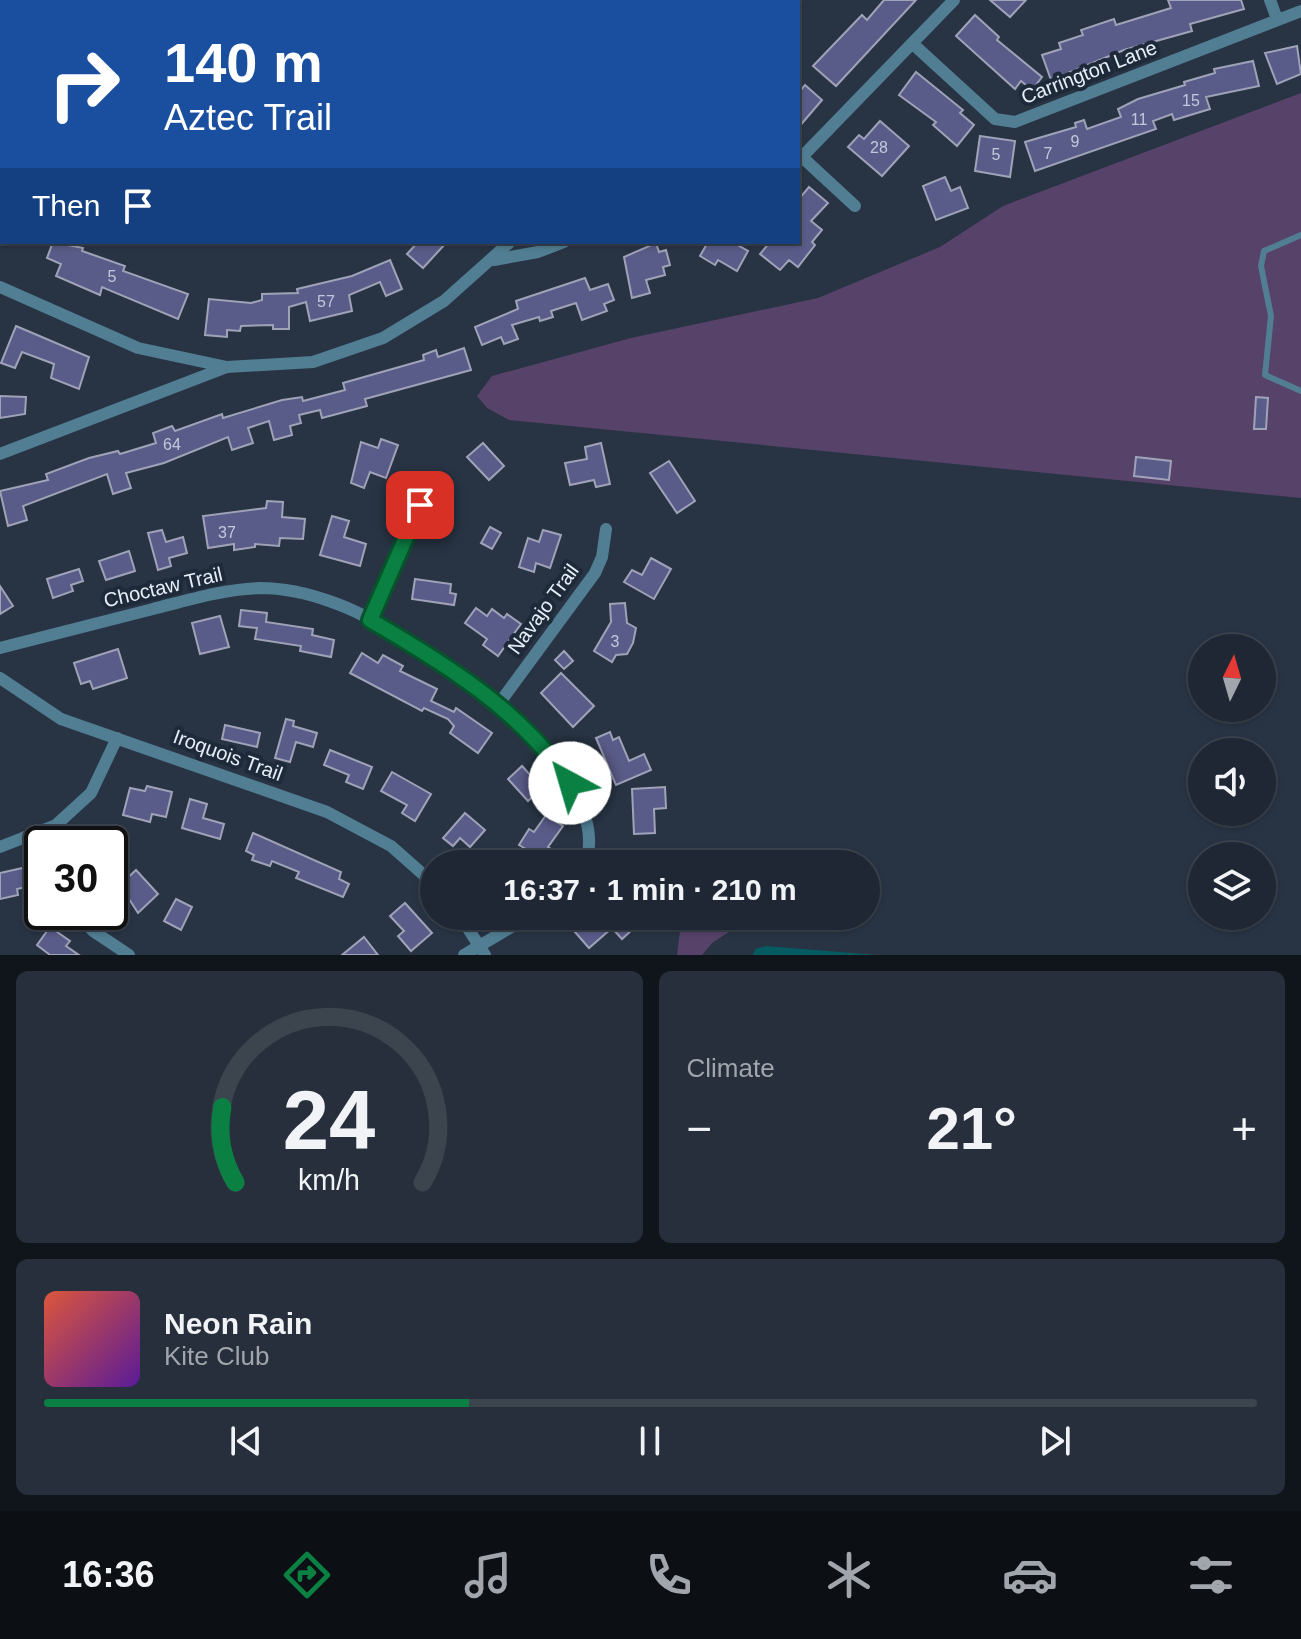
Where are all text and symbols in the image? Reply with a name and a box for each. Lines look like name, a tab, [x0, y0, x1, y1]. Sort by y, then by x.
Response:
text: 140 m	[164, 31, 323, 94]
icon: right	[32, 32, 136, 136]
street label: Carrington Lane	[1018, 36, 1160, 108]
house number: 15	[1182, 92, 1200, 109]
text: Aztec Trail	[164, 97, 332, 138]
house number: 11	[1131, 111, 1147, 128]
house number: 9	[1071, 133, 1080, 150]
house number: 28	[870, 139, 888, 156]
house number: 7	[1044, 145, 1053, 162]
house number: 5	[992, 146, 1001, 163]
icon: arrive	[116, 184, 160, 228]
text: Then	[32, 189, 100, 222]
house number: 5	[108, 268, 117, 285]
house number: 57	[317, 293, 335, 310]
house number: 64	[163, 436, 181, 453]
pin	[386, 471, 454, 539]
icon: arrive	[398, 483, 442, 527]
house number: 37	[218, 524, 236, 541]
street label: Navajo Trail	[503, 560, 583, 658]
street label: Choctaw Trail	[102, 563, 224, 611]
house number: 3	[611, 633, 620, 650]
north arrow	[1188, 634, 1276, 722]
map controls	[1188, 634, 1276, 930]
street label: Iroquois Trail	[170, 725, 286, 785]
button: sound	[1188, 738, 1276, 826]
position arrow	[528, 741, 612, 825]
speed limit sign: 30	[24, 826, 128, 930]
button: layers	[1188, 842, 1276, 930]
text: 16:37 · 1 min · 210 m	[503, 873, 797, 906]
text: Climate	[687, 1053, 775, 1083]
text: 24	[283, 1074, 376, 1167]
text: 21°	[926, 1095, 1017, 1162]
text: −	[687, 1104, 712, 1153]
text: +	[1231, 1104, 1257, 1153]
text: km/h	[298, 1164, 360, 1196]
text: Neon Rain	[164, 1307, 312, 1340]
text: Kite Club	[164, 1341, 270, 1371]
icon: previous	[224, 1419, 268, 1463]
icon: pause	[628, 1419, 672, 1463]
icon: next	[1033, 1419, 1077, 1463]
icon: directions	[279, 1547, 335, 1603]
icon: music	[460, 1547, 516, 1603]
icon: phone	[641, 1547, 697, 1603]
icon: climate	[821, 1547, 877, 1603]
icon: car	[1002, 1547, 1058, 1603]
icon: filters	[1183, 1547, 1239, 1603]
text: 16:36	[62, 1554, 154, 1595]

